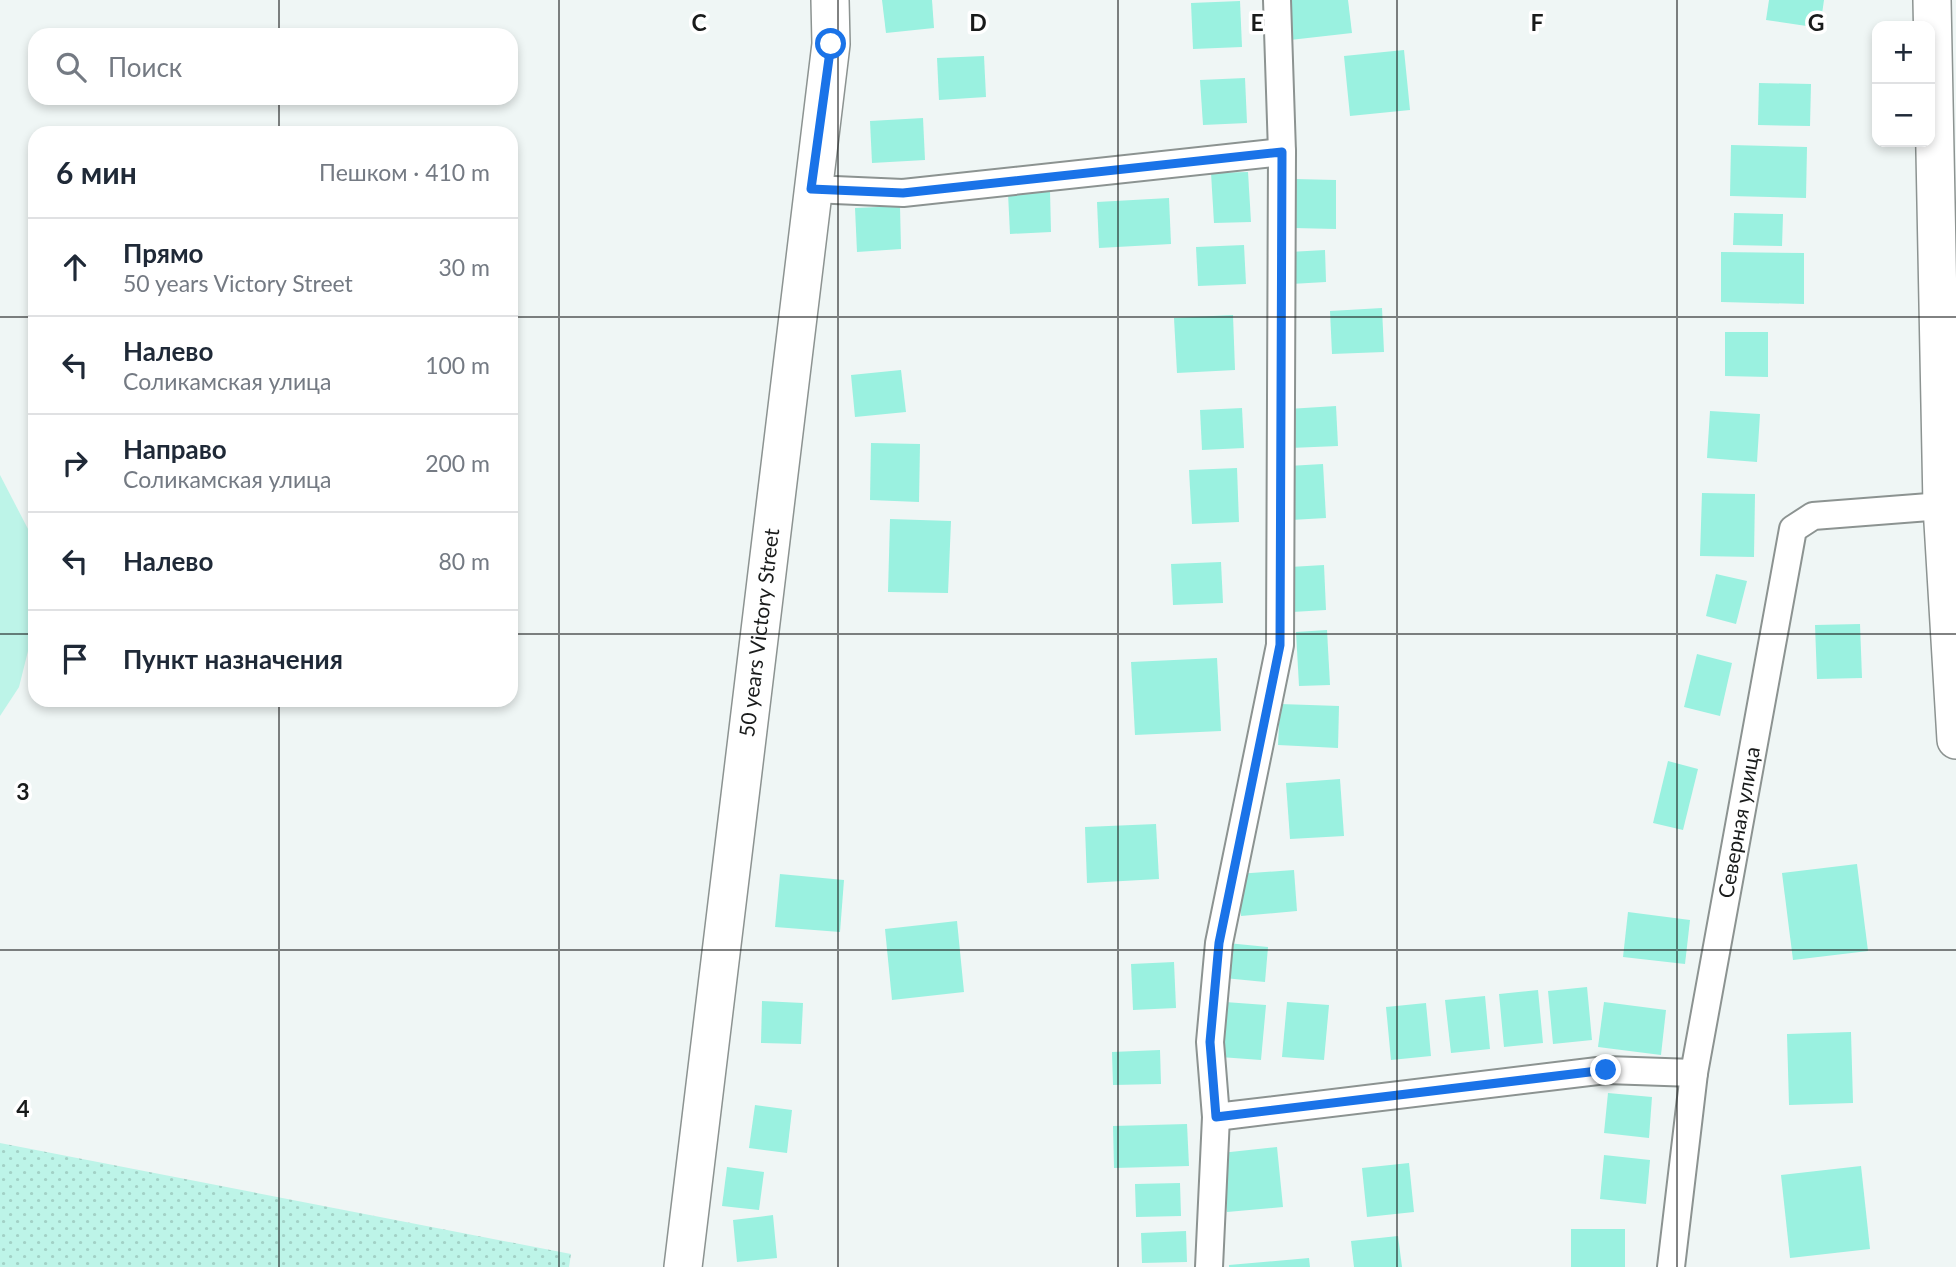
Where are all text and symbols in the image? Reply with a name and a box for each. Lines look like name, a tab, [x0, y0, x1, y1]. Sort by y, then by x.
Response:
text: C	[691, 8, 707, 36]
text: D	[969, 8, 987, 36]
text: E	[1250, 8, 1264, 36]
text: F	[1530, 8, 1544, 36]
text: G	[1808, 8, 1824, 36]
map controls	[1872, 21, 1935, 147]
button: +	[1872, 21, 1935, 84]
search box	[28, 28, 518, 105]
route start	[815, 28, 846, 59]
icon: search	[52, 48, 90, 86]
text: Поиск	[108, 51, 182, 83]
button: −	[1872, 84, 1935, 147]
text: 6 мин	[56, 154, 137, 190]
text: Пешком · 410 m	[319, 158, 490, 186]
text: Прямо	[123, 237, 204, 269]
icon: ahead	[56, 248, 94, 286]
text: 30 m	[439, 253, 490, 281]
text: 50 years Victory Street	[123, 269, 353, 297]
text: Налево	[123, 335, 213, 367]
icon: left	[56, 346, 94, 384]
text: 100 m	[425, 351, 490, 379]
text: Соликамская улица	[123, 367, 331, 395]
text: Направо	[123, 433, 227, 465]
icon: right	[56, 444, 94, 482]
text: 200 m	[425, 449, 490, 477]
text: Соликамская улица	[123, 465, 331, 493]
street label: 50 years Victory Street	[733, 526, 783, 738]
icon: left	[56, 542, 94, 580]
text: Налево	[123, 545, 213, 577]
text: 80 m	[439, 547, 490, 575]
icon: arrive	[56, 640, 94, 678]
text: Пункт назначения	[123, 643, 343, 675]
street label: Северная улица	[1712, 744, 1764, 900]
text: 3	[16, 777, 30, 805]
route end	[1590, 1054, 1621, 1085]
text: 4	[16, 1094, 30, 1122]

